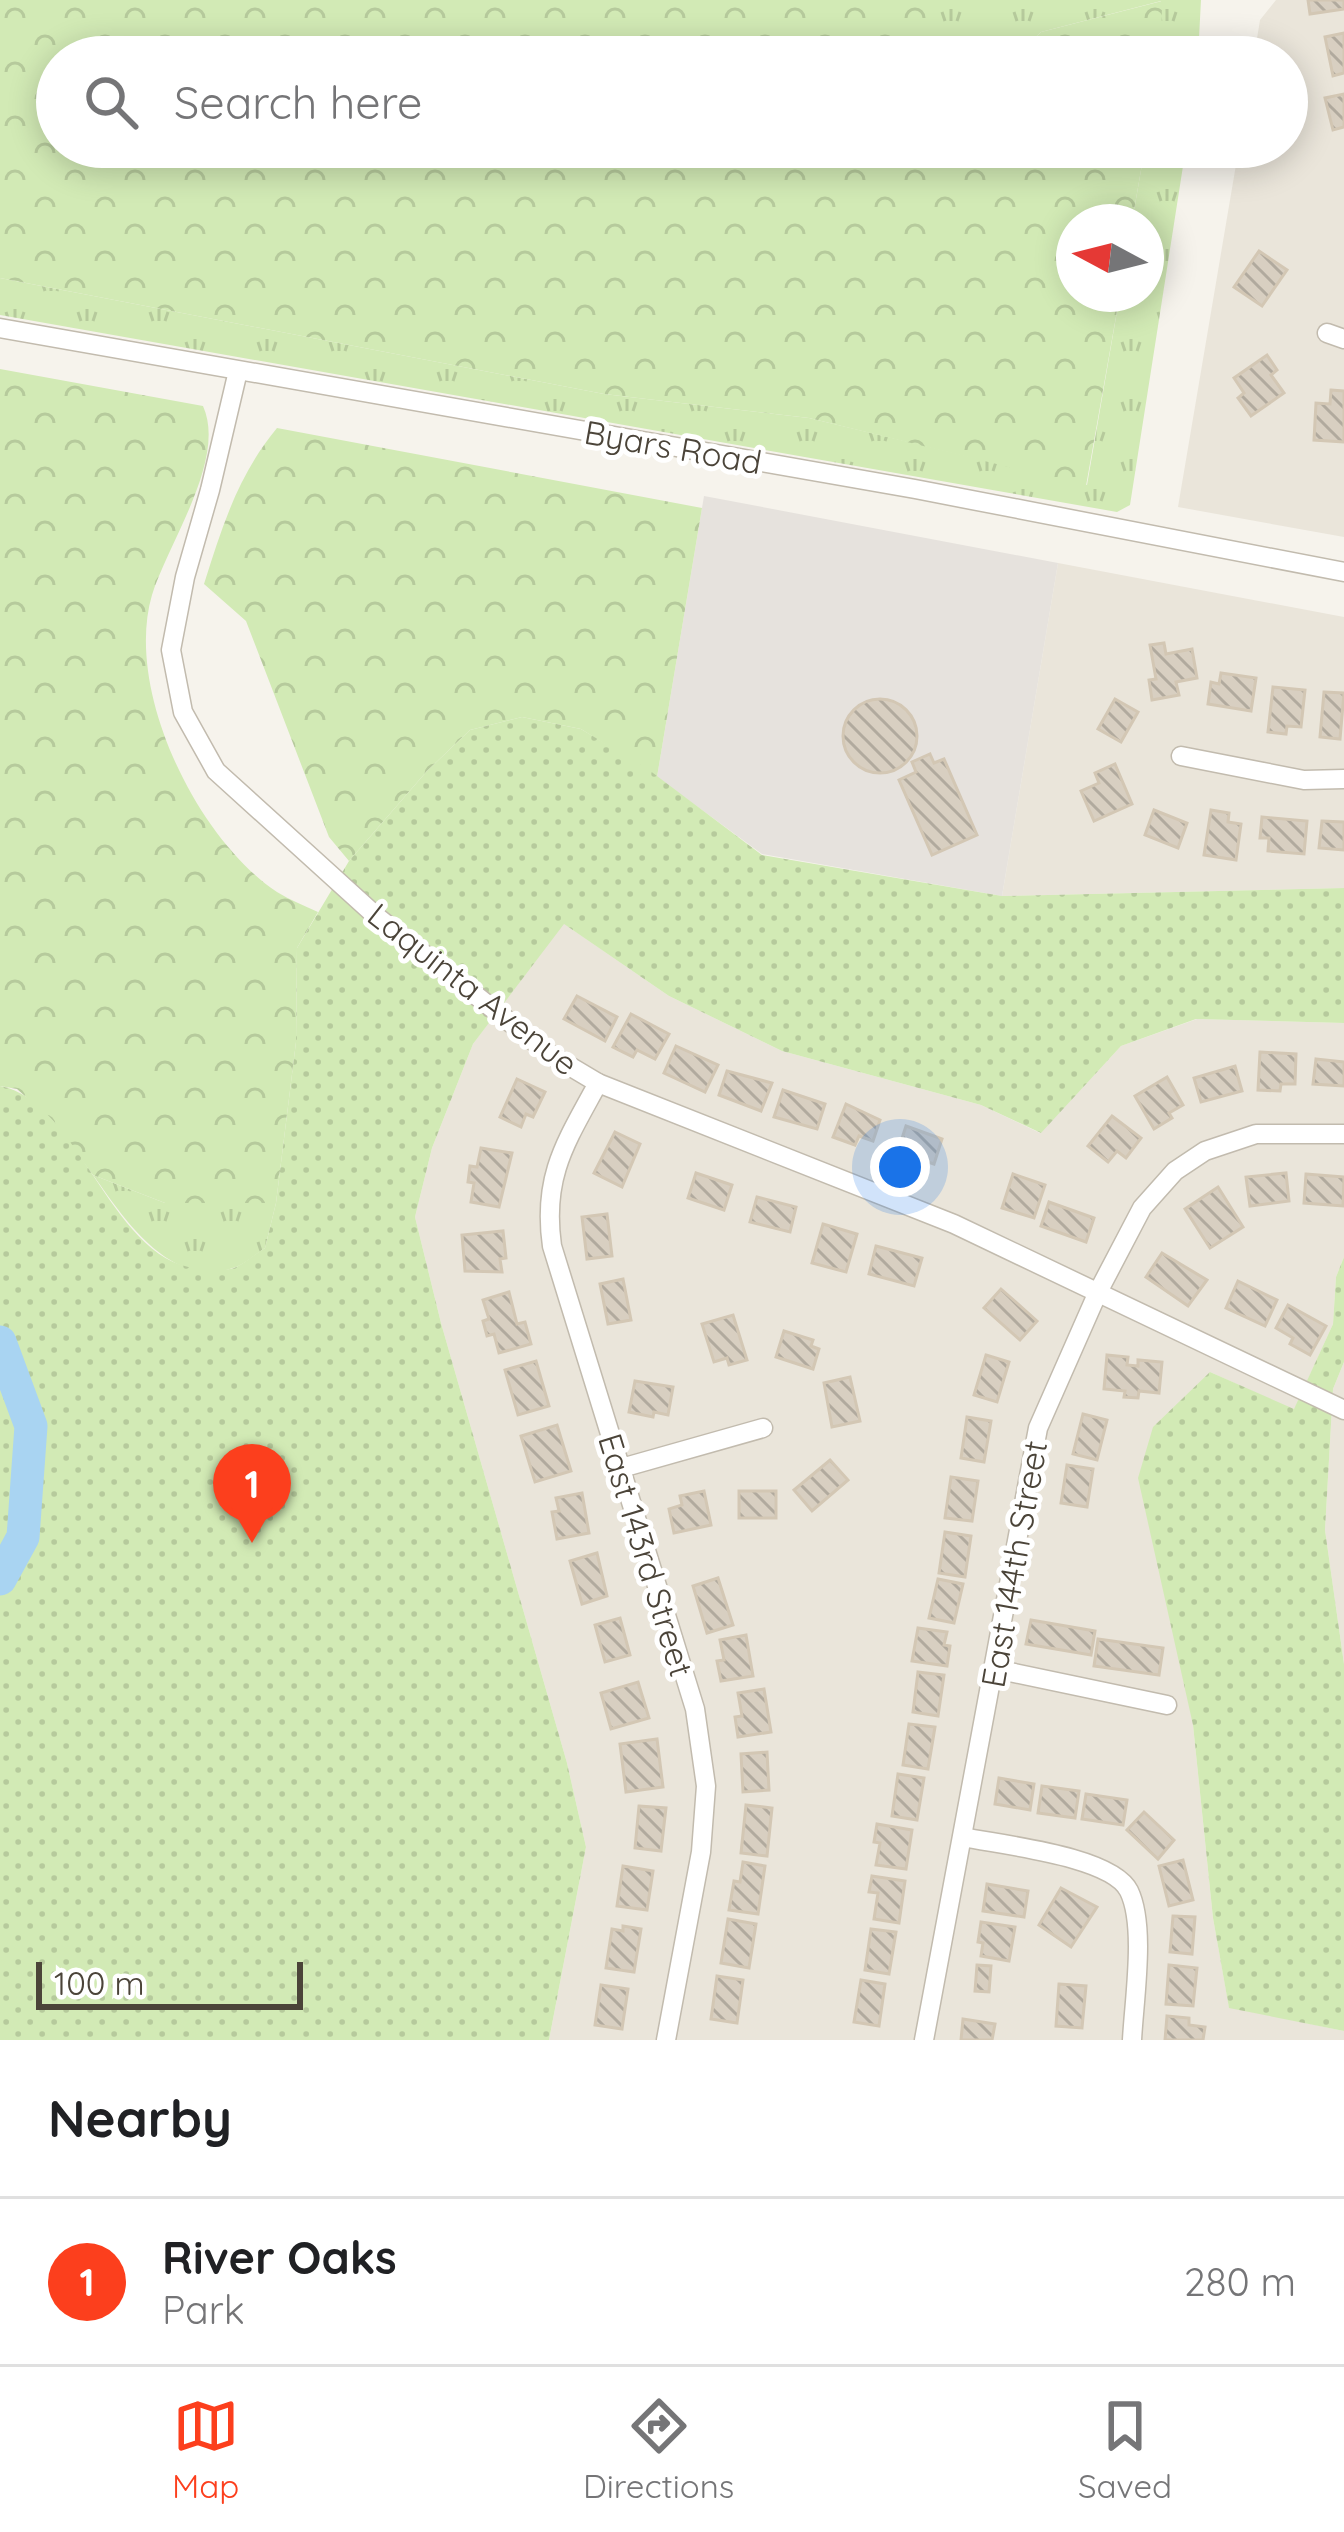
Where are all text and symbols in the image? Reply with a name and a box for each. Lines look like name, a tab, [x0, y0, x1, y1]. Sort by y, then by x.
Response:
search box	[36, 36, 1308, 168]
icon: search	[78, 69, 144, 135]
text: Search here	[174, 74, 422, 130]
north arrow	[1056, 204, 1164, 312]
street label: Byars Road	[581, 411, 765, 482]
street label: Laquinta Avenue	[360, 894, 587, 1083]
your location	[870, 1137, 930, 1197]
street label: East 143rd Street	[590, 1428, 703, 1681]
street label: East 144th Street	[972, 1437, 1055, 1691]
pin: 1	[213, 1444, 291, 1543]
scale bar	[36, 1956, 303, 2009]
text: 100 m	[54, 1962, 145, 2003]
text: Nearby	[48, 2086, 232, 2150]
text: River Oaks	[162, 2229, 397, 2285]
text: 1	[79, 2257, 95, 2306]
text: 280 m	[1184, 2257, 1296, 2306]
text: Park	[162, 2285, 245, 2334]
tab: Map	[172, 2393, 239, 2506]
tab: Directions	[583, 2393, 734, 2506]
tab: Saved	[1078, 2393, 1172, 2506]

